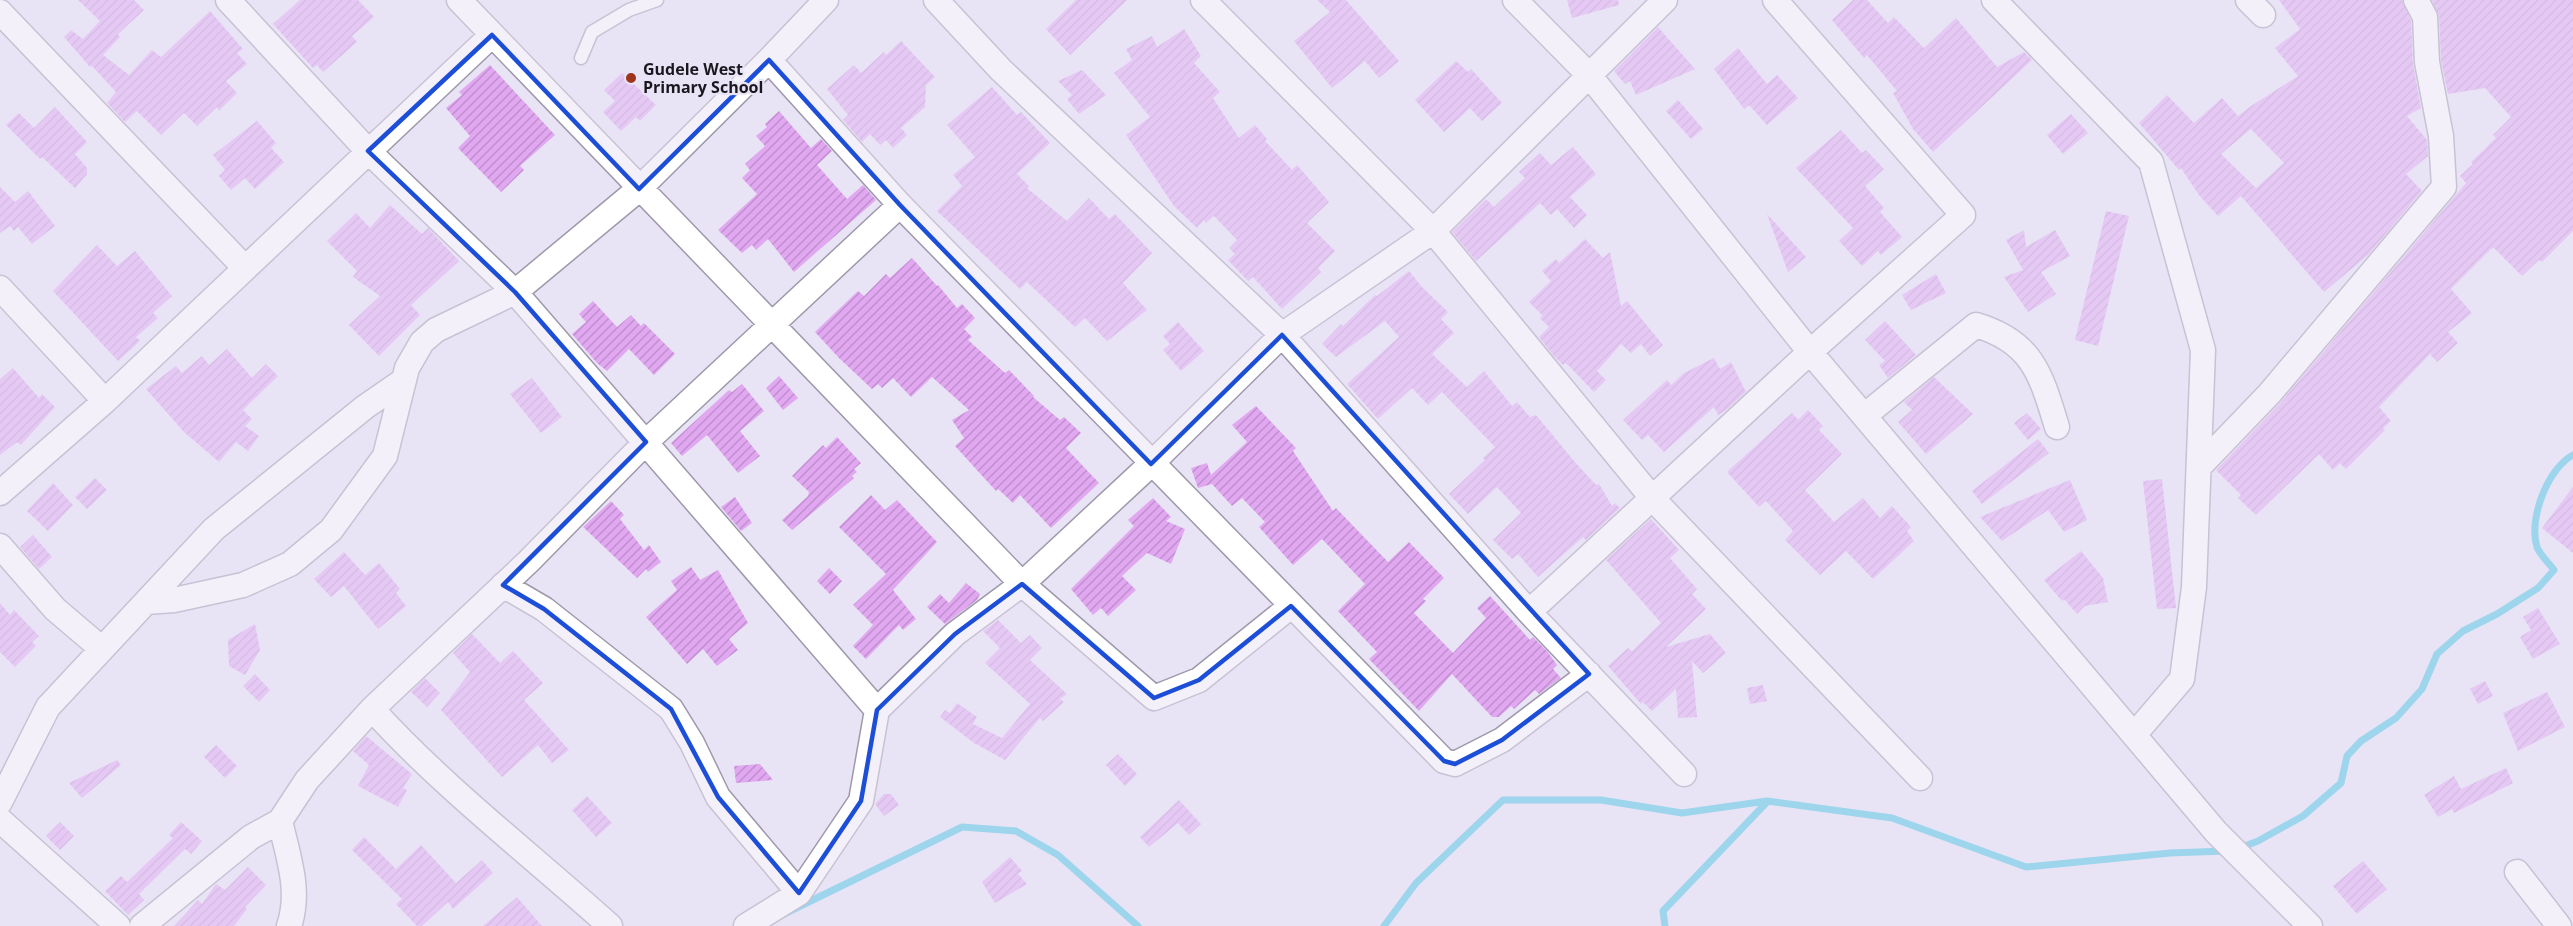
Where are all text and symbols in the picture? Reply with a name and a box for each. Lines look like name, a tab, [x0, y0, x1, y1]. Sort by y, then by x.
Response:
place label: Gudele West Primary School	[643, 58, 763, 98]
marker: Gudele West Primary School	[624, 71, 638, 85]

